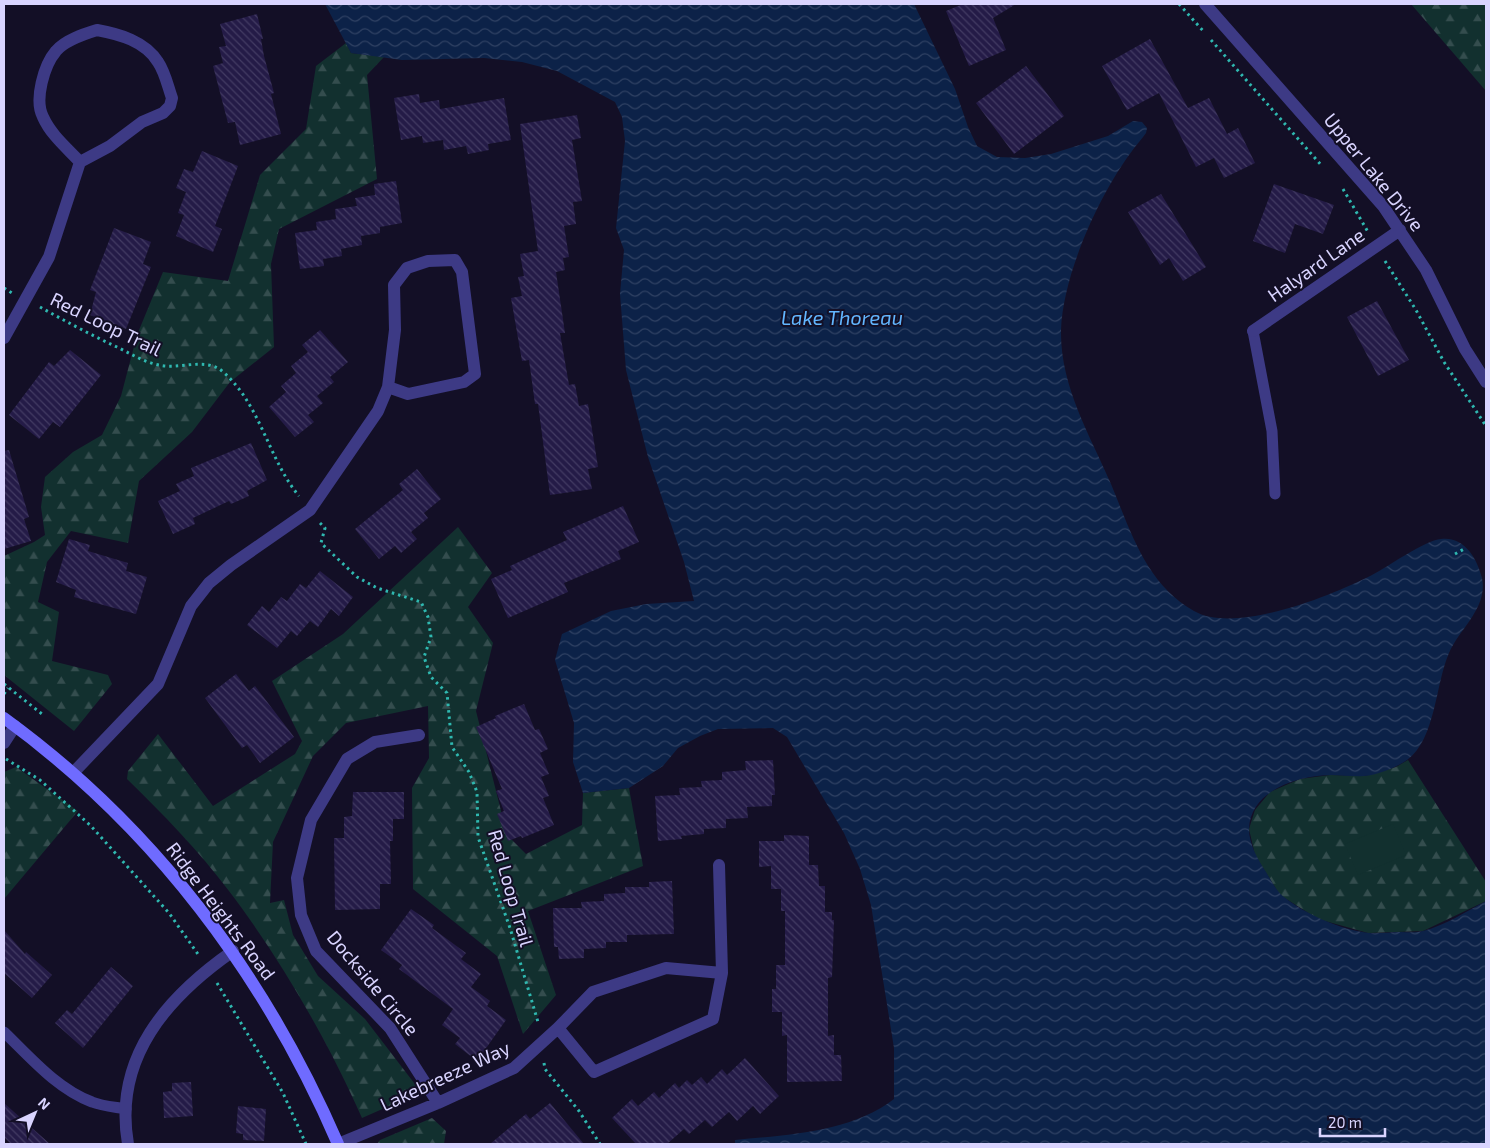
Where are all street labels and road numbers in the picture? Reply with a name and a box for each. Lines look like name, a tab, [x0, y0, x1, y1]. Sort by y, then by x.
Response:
street label: Upper Lake Drive	[1320, 108, 1429, 235]
street label: Halyard Lane	[1263, 223, 1368, 306]
street label: Red Loop Trail	[47, 287, 166, 361]
street label: Red Loop Trail	[484, 827, 539, 949]
street label: Ridge Heights Road	[162, 837, 281, 984]
street label: Dockside Circle	[323, 925, 424, 1040]
street label: Lakebreeze Way	[376, 1035, 513, 1116]

